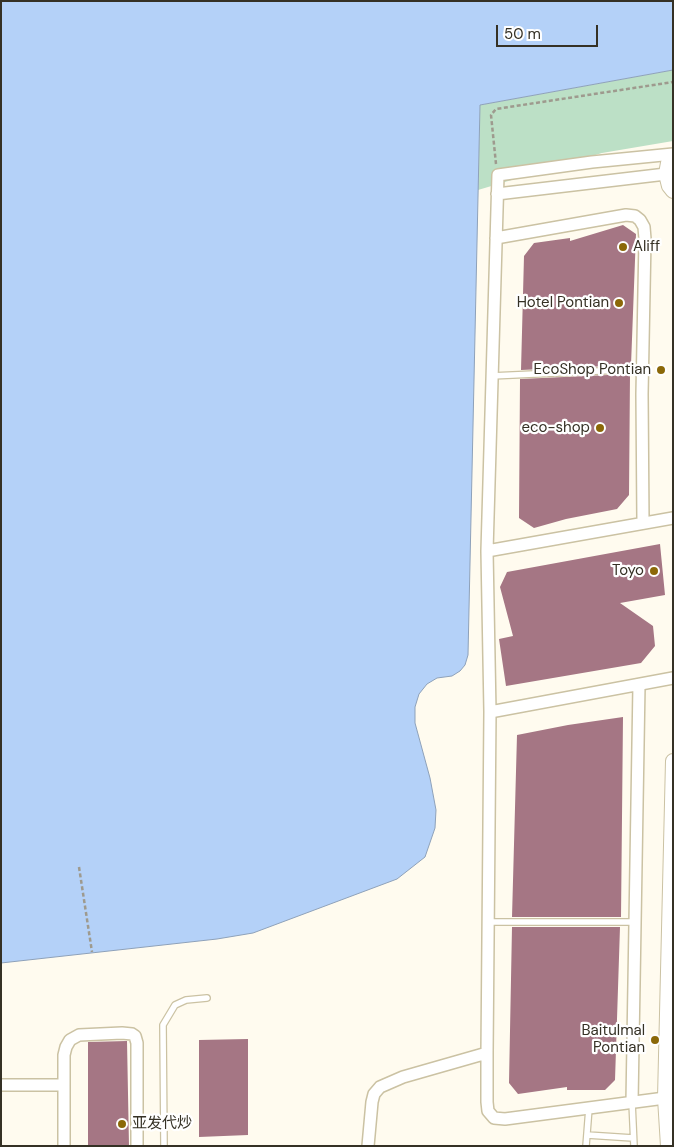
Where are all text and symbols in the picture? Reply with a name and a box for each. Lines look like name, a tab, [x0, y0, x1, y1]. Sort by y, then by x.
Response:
scale bar	[499, 15, 602, 47]
text: 50 m	[504, 24, 541, 44]
place label: Aliff	[633, 238, 660, 256]
marker: Aliff	[617, 241, 629, 253]
place label: Hotel Pontian	[517, 294, 609, 312]
marker: Hotel Pontian	[613, 297, 625, 309]
place label: EcoShop Pontian	[533, 361, 651, 379]
marker: EcoShop Pontian	[655, 364, 667, 376]
place label: eco-shop	[521, 419, 590, 437]
marker: eco-shop	[594, 422, 606, 434]
place label: Toyo	[612, 562, 644, 580]
marker: Toyo	[648, 565, 660, 577]
place label: Baitulmal Pontian	[582, 1022, 645, 1057]
marker: Baitulmal Pontian	[649, 1034, 661, 1046]
place label: 亚发代炒	[132, 1115, 192, 1133]
marker: 亚发代炒	[116, 1118, 128, 1130]

